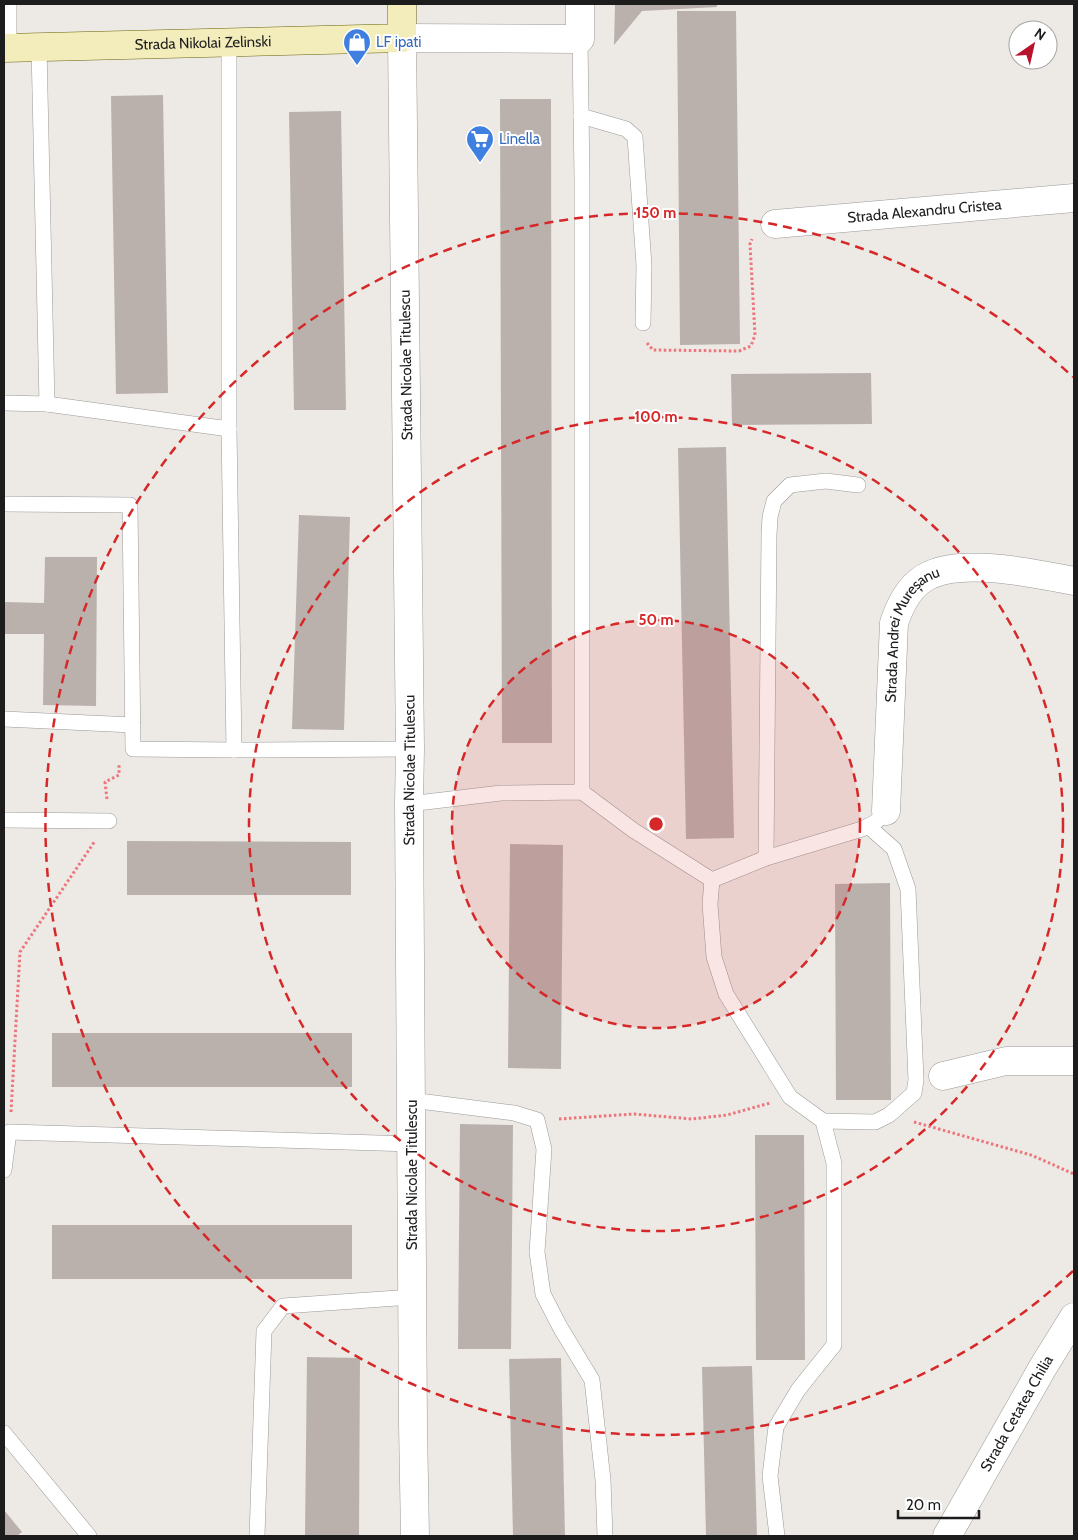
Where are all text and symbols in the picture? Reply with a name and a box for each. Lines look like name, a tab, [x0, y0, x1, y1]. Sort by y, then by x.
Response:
north arrow	[1008, 20, 1058, 70]
text: N	[1031, 24, 1049, 44]
shop icon: LF ipati	[342, 27, 372, 66]
street label: Strada Nikolai Zelinski	[134, 32, 271, 54]
place label: LF ipati	[376, 33, 422, 51]
supermarket icon: Linella	[465, 124, 495, 163]
place label: Linella	[499, 130, 541, 148]
street label: Strada Alexandru Cristea	[847, 195, 1003, 227]
text: 150 m	[636, 204, 676, 222]
street label: Strada Nicolae Titulescu	[396, 290, 416, 440]
text: 100 m	[634, 408, 678, 426]
street label: Strada Andrei Mureșanu	[882, 563, 942, 703]
text: 50 m	[638, 611, 674, 629]
street label: Strada Nicolae Titulescu	[400, 695, 419, 846]
centre of rings	[647, 815, 665, 833]
street label: Strada Nicolae Titulescu	[403, 1100, 421, 1250]
street label: Strada Cetatea Chilia	[976, 1351, 1057, 1475]
scale bar	[898, 1488, 979, 1520]
text: 20 m	[906, 1496, 941, 1514]

